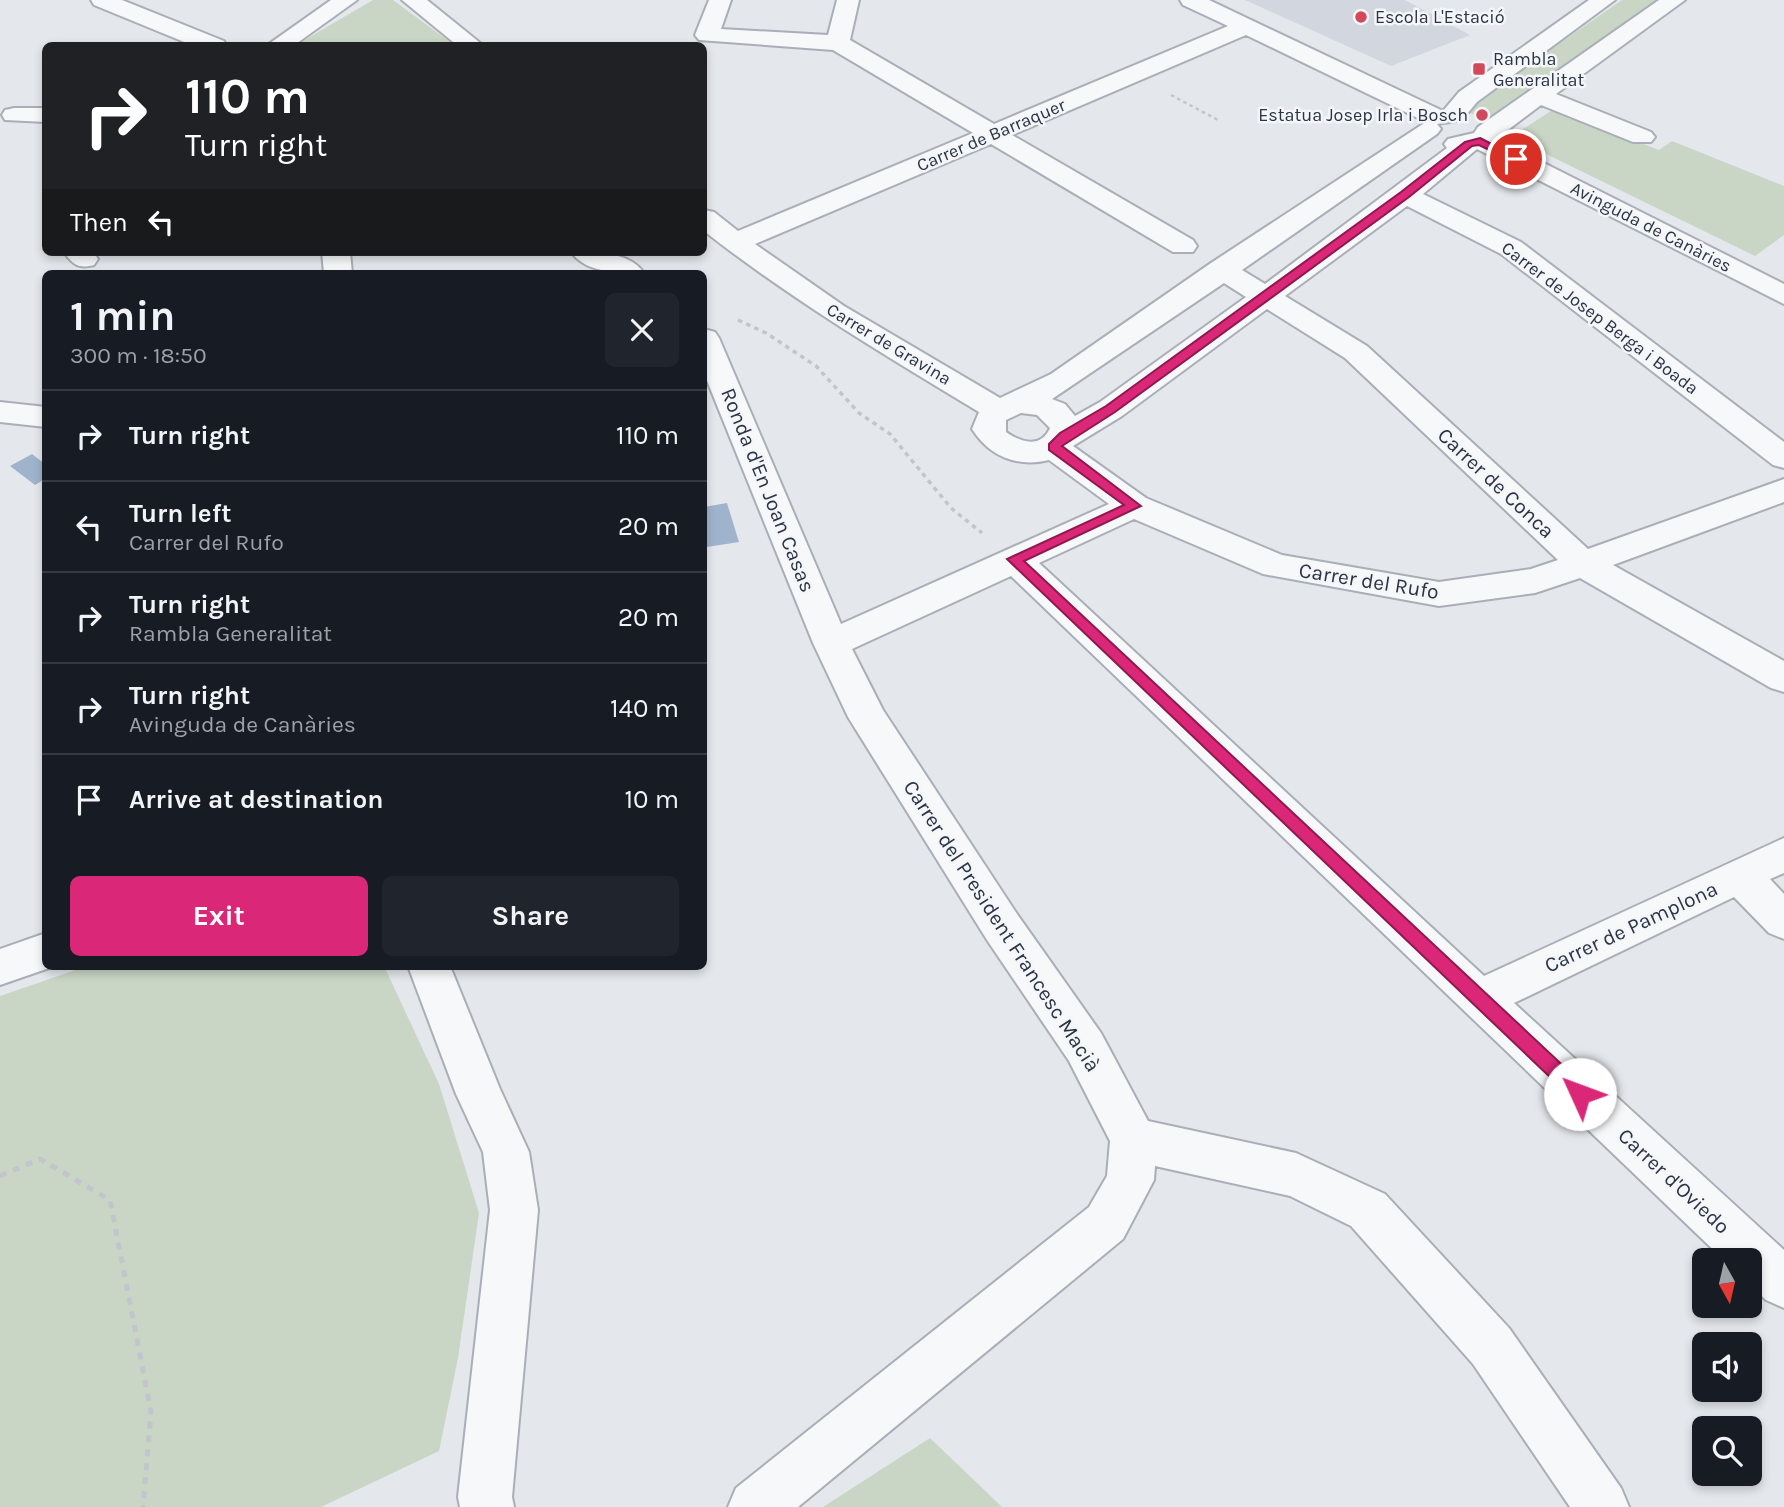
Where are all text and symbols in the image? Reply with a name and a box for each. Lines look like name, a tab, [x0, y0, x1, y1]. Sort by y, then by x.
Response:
place label: Escola L'Estació	[1375, 6, 1505, 28]
marker: Escola L'Estació	[1353, 9, 1369, 25]
place label: Rambla Generalitat	[1493, 48, 1584, 91]
marker: Rambla Generalitat	[1471, 61, 1487, 77]
text: 110 m	[185, 68, 310, 125]
icon: right	[70, 70, 161, 161]
street label: Carrer de Barraquer	[913, 94, 1069, 176]
place label: Estatua Josep Irla i Bosch	[1258, 104, 1468, 126]
marker: Estatua Josep Irla i Bosch	[1474, 107, 1490, 123]
text: Turn right	[185, 127, 327, 164]
pin	[1486, 129, 1546, 189]
icon: arrive	[1497, 140, 1535, 178]
street label: Avinguda de Canàries	[1567, 177, 1735, 277]
icon: left	[142, 203, 180, 241]
text: Then	[70, 207, 128, 238]
street label: Carrer de Josep Berga i Boada	[1497, 237, 1703, 399]
text: 1 min	[70, 291, 175, 341]
button: close	[605, 293, 679, 367]
street label: Carrer de Gravina	[823, 298, 955, 390]
text: 300 m · 18:50	[70, 342, 207, 369]
street label: Ronda d'En Joan Casas	[716, 384, 820, 596]
icon: right	[70, 417, 108, 455]
text: Turn right	[129, 420, 250, 451]
text: 110 m	[616, 420, 679, 451]
street label: Carrer de Conca	[1433, 423, 1559, 543]
text: Turn left	[129, 498, 231, 529]
icon: left	[70, 508, 108, 546]
text: 20 m	[618, 511, 679, 542]
text: Carrer del Rufo	[129, 529, 284, 556]
street label: Carrer del Rufo	[1297, 558, 1441, 604]
text: Turn right	[129, 589, 250, 620]
icon: right	[70, 599, 108, 637]
text: 20 m	[618, 602, 679, 633]
text: Rambla Generalitat	[129, 620, 332, 647]
text: Turn right	[129, 680, 250, 711]
icon: right	[70, 690, 108, 728]
text: 140 m	[610, 693, 679, 724]
text: Avinguda de Canàries	[129, 711, 356, 738]
street label: Carrer del President Francesc Macià	[899, 776, 1105, 1076]
icon: arrive	[70, 781, 108, 819]
text: Arrive at destination	[129, 784, 383, 815]
text: 10 m	[624, 784, 679, 815]
button: Exit	[70, 876, 368, 956]
button: Share	[382, 876, 679, 956]
street label: Carrer de Pamplona	[1541, 876, 1721, 978]
position arrow	[1543, 1057, 1617, 1131]
street label: Carrer d'Oviedo	[1613, 1123, 1735, 1239]
north arrow	[1692, 1248, 1762, 1318]
map controls	[1692, 1248, 1762, 1486]
button: sound	[1692, 1332, 1762, 1402]
button: search	[1692, 1416, 1762, 1486]

